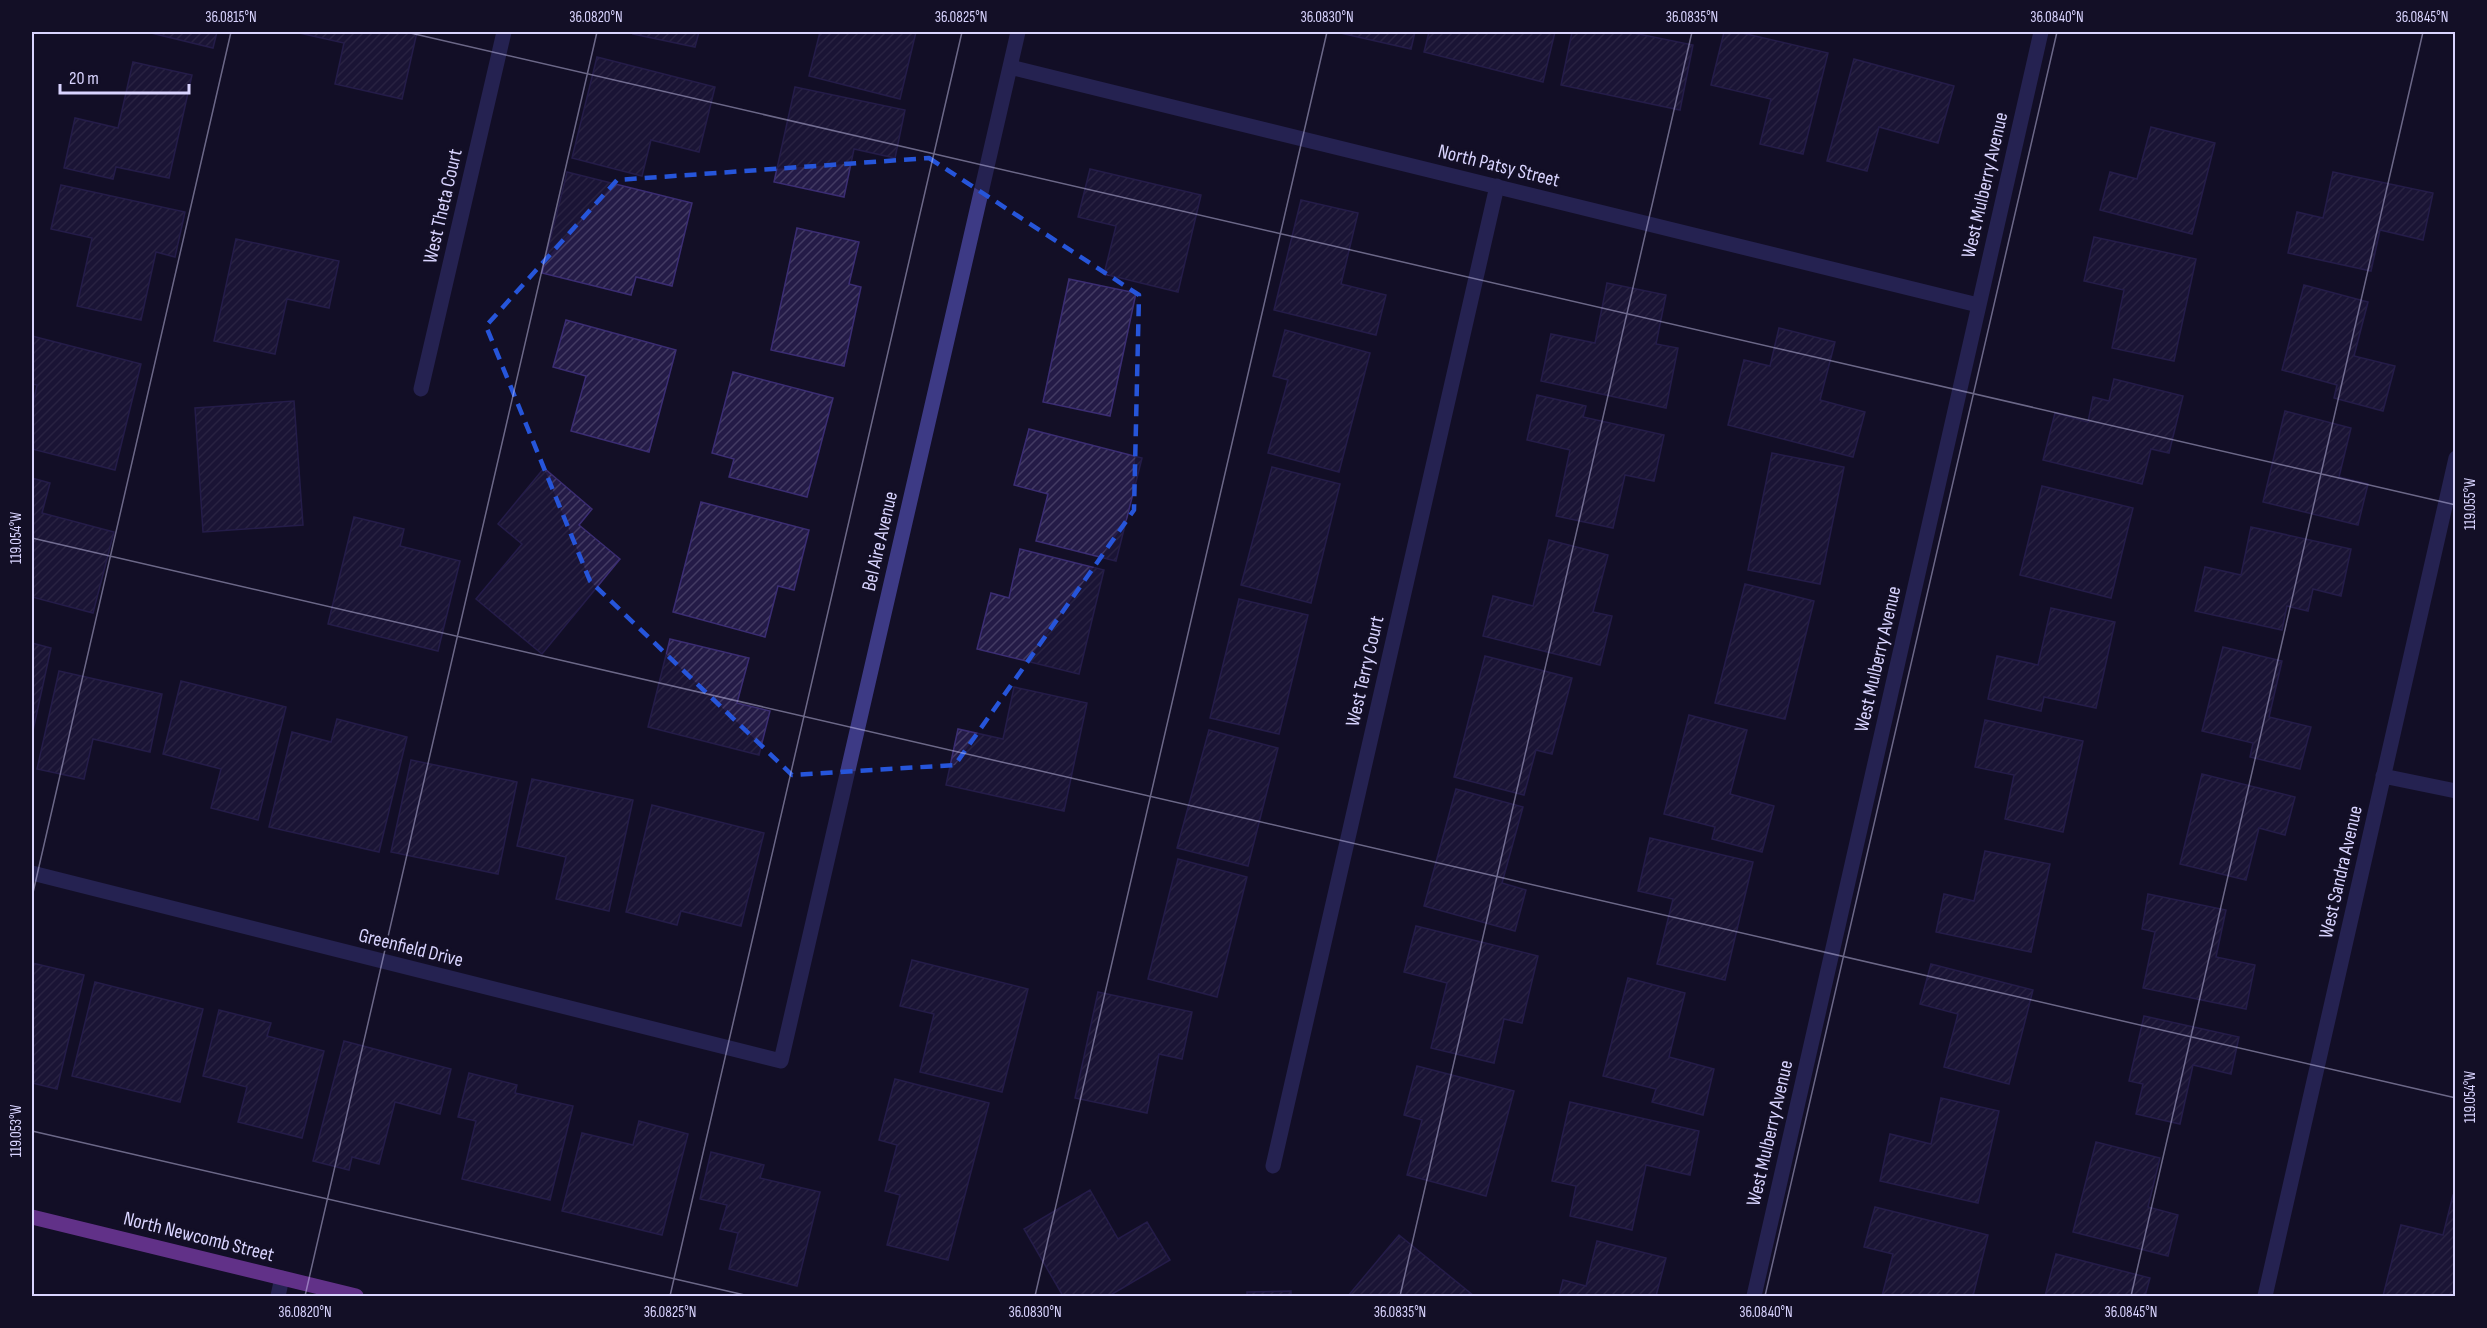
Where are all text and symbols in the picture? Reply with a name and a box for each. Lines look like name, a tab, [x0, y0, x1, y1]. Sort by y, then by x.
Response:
text: 36.0815°N	[205, 8, 257, 27]
text: 36.0820°N	[569, 8, 623, 27]
text: 36.0825°N	[935, 8, 987, 27]
text: 36.0830°N	[1300, 8, 1354, 27]
text: 36.0835°N	[1666, 8, 1718, 27]
text: 36.0840°N	[2030, 8, 2084, 27]
text: 36.0845°N	[2396, 8, 2448, 27]
scale bar	[60, 57, 189, 95]
text: 20 m	[69, 68, 99, 89]
street label: West Mulberry Avenue	[1957, 110, 2013, 260]
street label: North Patsy Street	[1436, 139, 1562, 193]
street label: West Theta Court	[418, 147, 468, 266]
text: 119.055°W	[2461, 478, 2480, 530]
street label: Bel Aire Avenue	[857, 489, 903, 593]
text: 119.054°W	[7, 512, 26, 564]
street label: West Mulberry Avenue	[1850, 584, 1906, 734]
street label: West Terry Court	[1341, 614, 1389, 729]
street label: West Sandra Avenue	[2314, 803, 2368, 941]
street label: Greenfield Drive	[356, 923, 466, 973]
street label: West Mulberry Avenue	[1742, 1058, 1798, 1208]
text: 119.054°W	[2461, 1071, 2480, 1123]
text: 119.053°W	[7, 1105, 26, 1157]
street label: North Newcomb Street	[121, 1207, 277, 1267]
text: 36.0820°N	[278, 1303, 332, 1322]
text: 36.0825°N	[644, 1303, 696, 1322]
text: 36.0830°N	[1008, 1303, 1062, 1322]
text: 36.0835°N	[1374, 1303, 1426, 1322]
text: 36.0840°N	[1739, 1303, 1793, 1322]
text: 36.0845°N	[2105, 1303, 2157, 1322]

